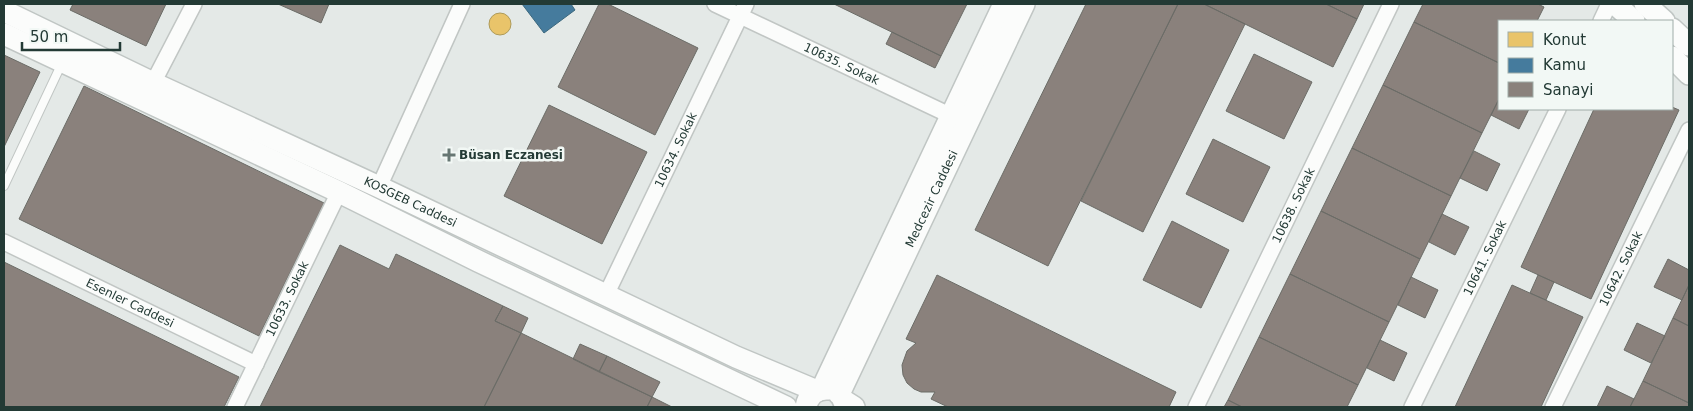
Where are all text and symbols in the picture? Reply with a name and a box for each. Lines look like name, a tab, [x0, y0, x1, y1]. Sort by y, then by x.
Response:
scale bar	[22, 20, 120, 52]
legend	[1498, 20, 1673, 110]
text: 50 m	[30, 28, 68, 46]
text: Konut	[1543, 31, 1586, 49]
street label: 10635. Sokak	[802, 40, 882, 88]
text: Kamu	[1543, 56, 1586, 74]
text: Sanayi	[1543, 81, 1593, 99]
street label: 10634. Sokak	[652, 110, 700, 190]
place label: Büsan Eczanesi	[459, 148, 563, 162]
street label: Medcezir Caddesi	[903, 148, 961, 250]
marker: Büsan Eczanesi	[443, 149, 455, 161]
street label: 10638. Sokak	[1269, 165, 1318, 245]
street label: KOSGEB Caddesi	[362, 174, 459, 230]
street label: 10641. Sokak	[1461, 218, 1509, 298]
street label: 10642. Sokak	[1597, 229, 1645, 309]
street label: 10633. Sokak	[263, 259, 311, 339]
street label: Esenler Caddesi	[84, 276, 176, 330]

